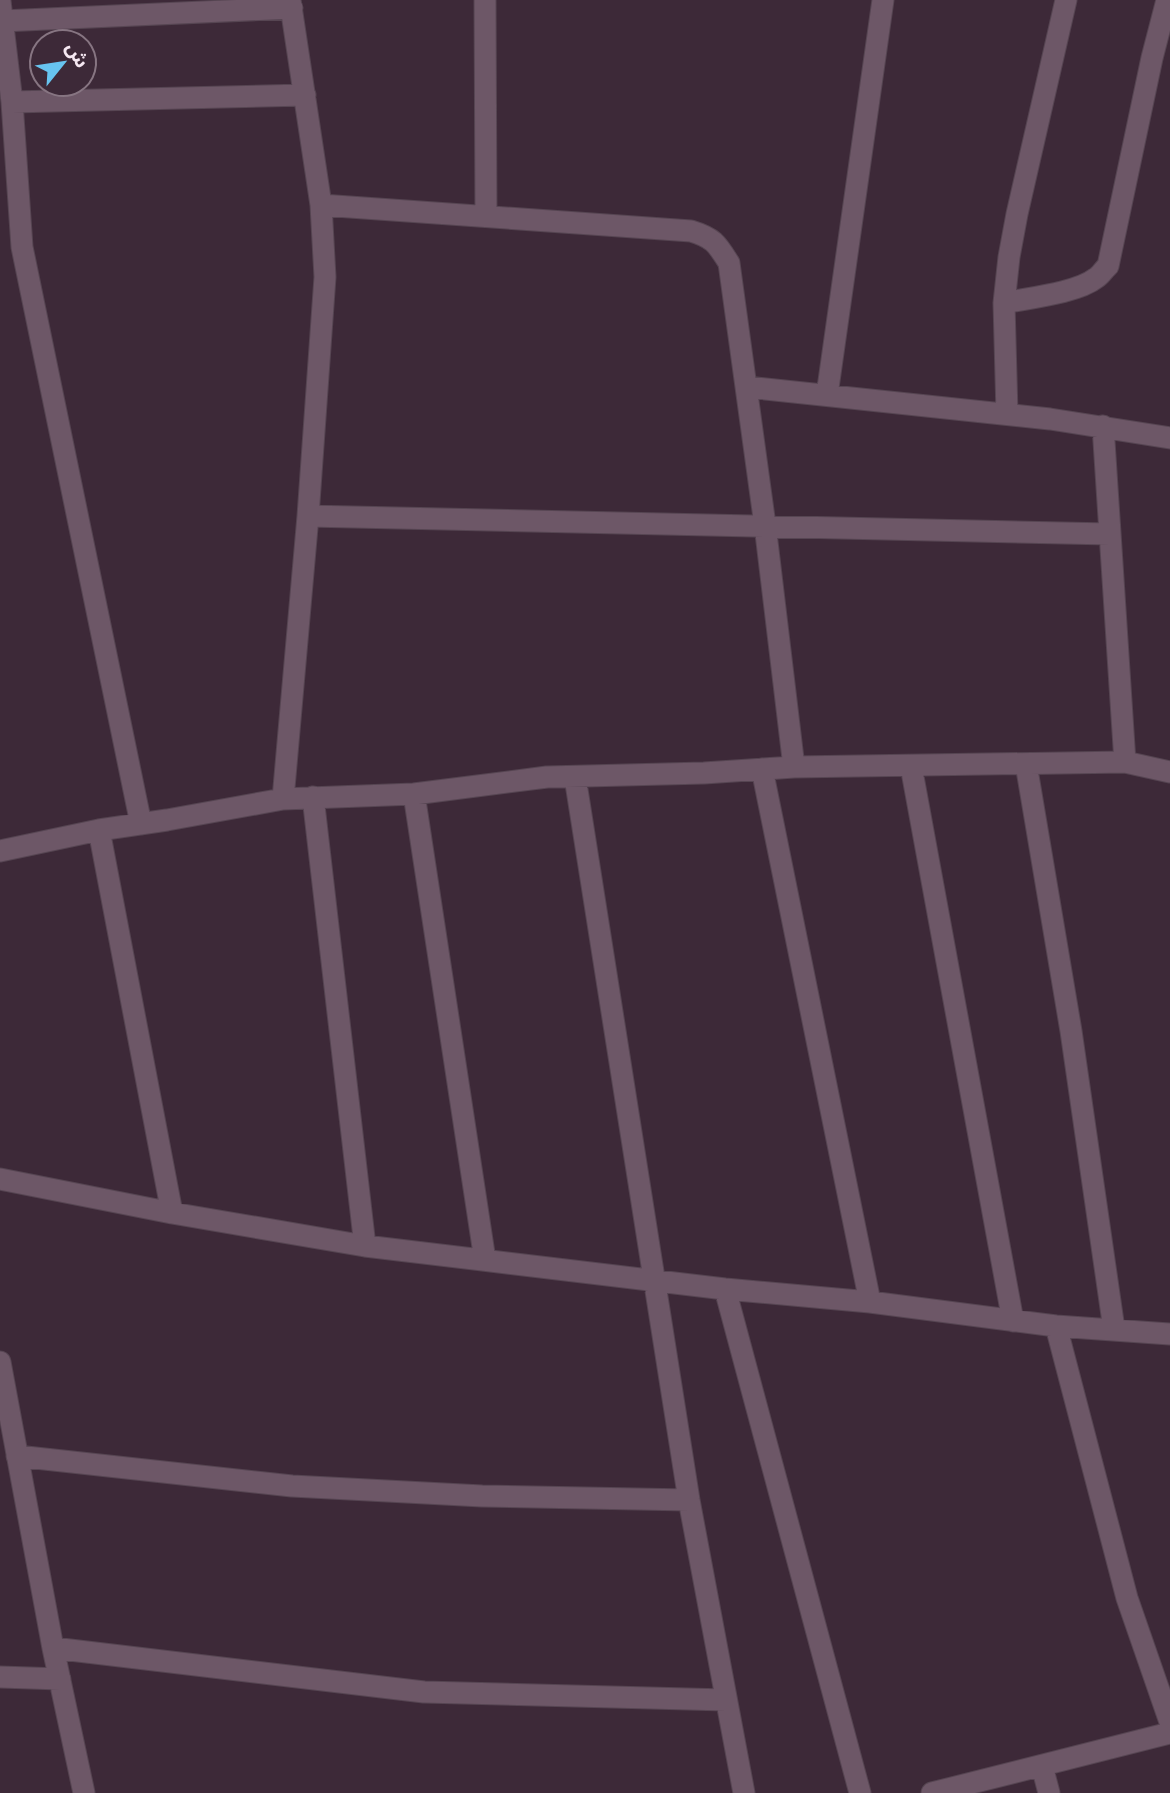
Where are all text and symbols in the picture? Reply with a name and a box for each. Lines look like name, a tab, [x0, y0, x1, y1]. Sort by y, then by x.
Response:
north arrow	[28, 28, 98, 98]
text: ش	[61, 37, 95, 72]

